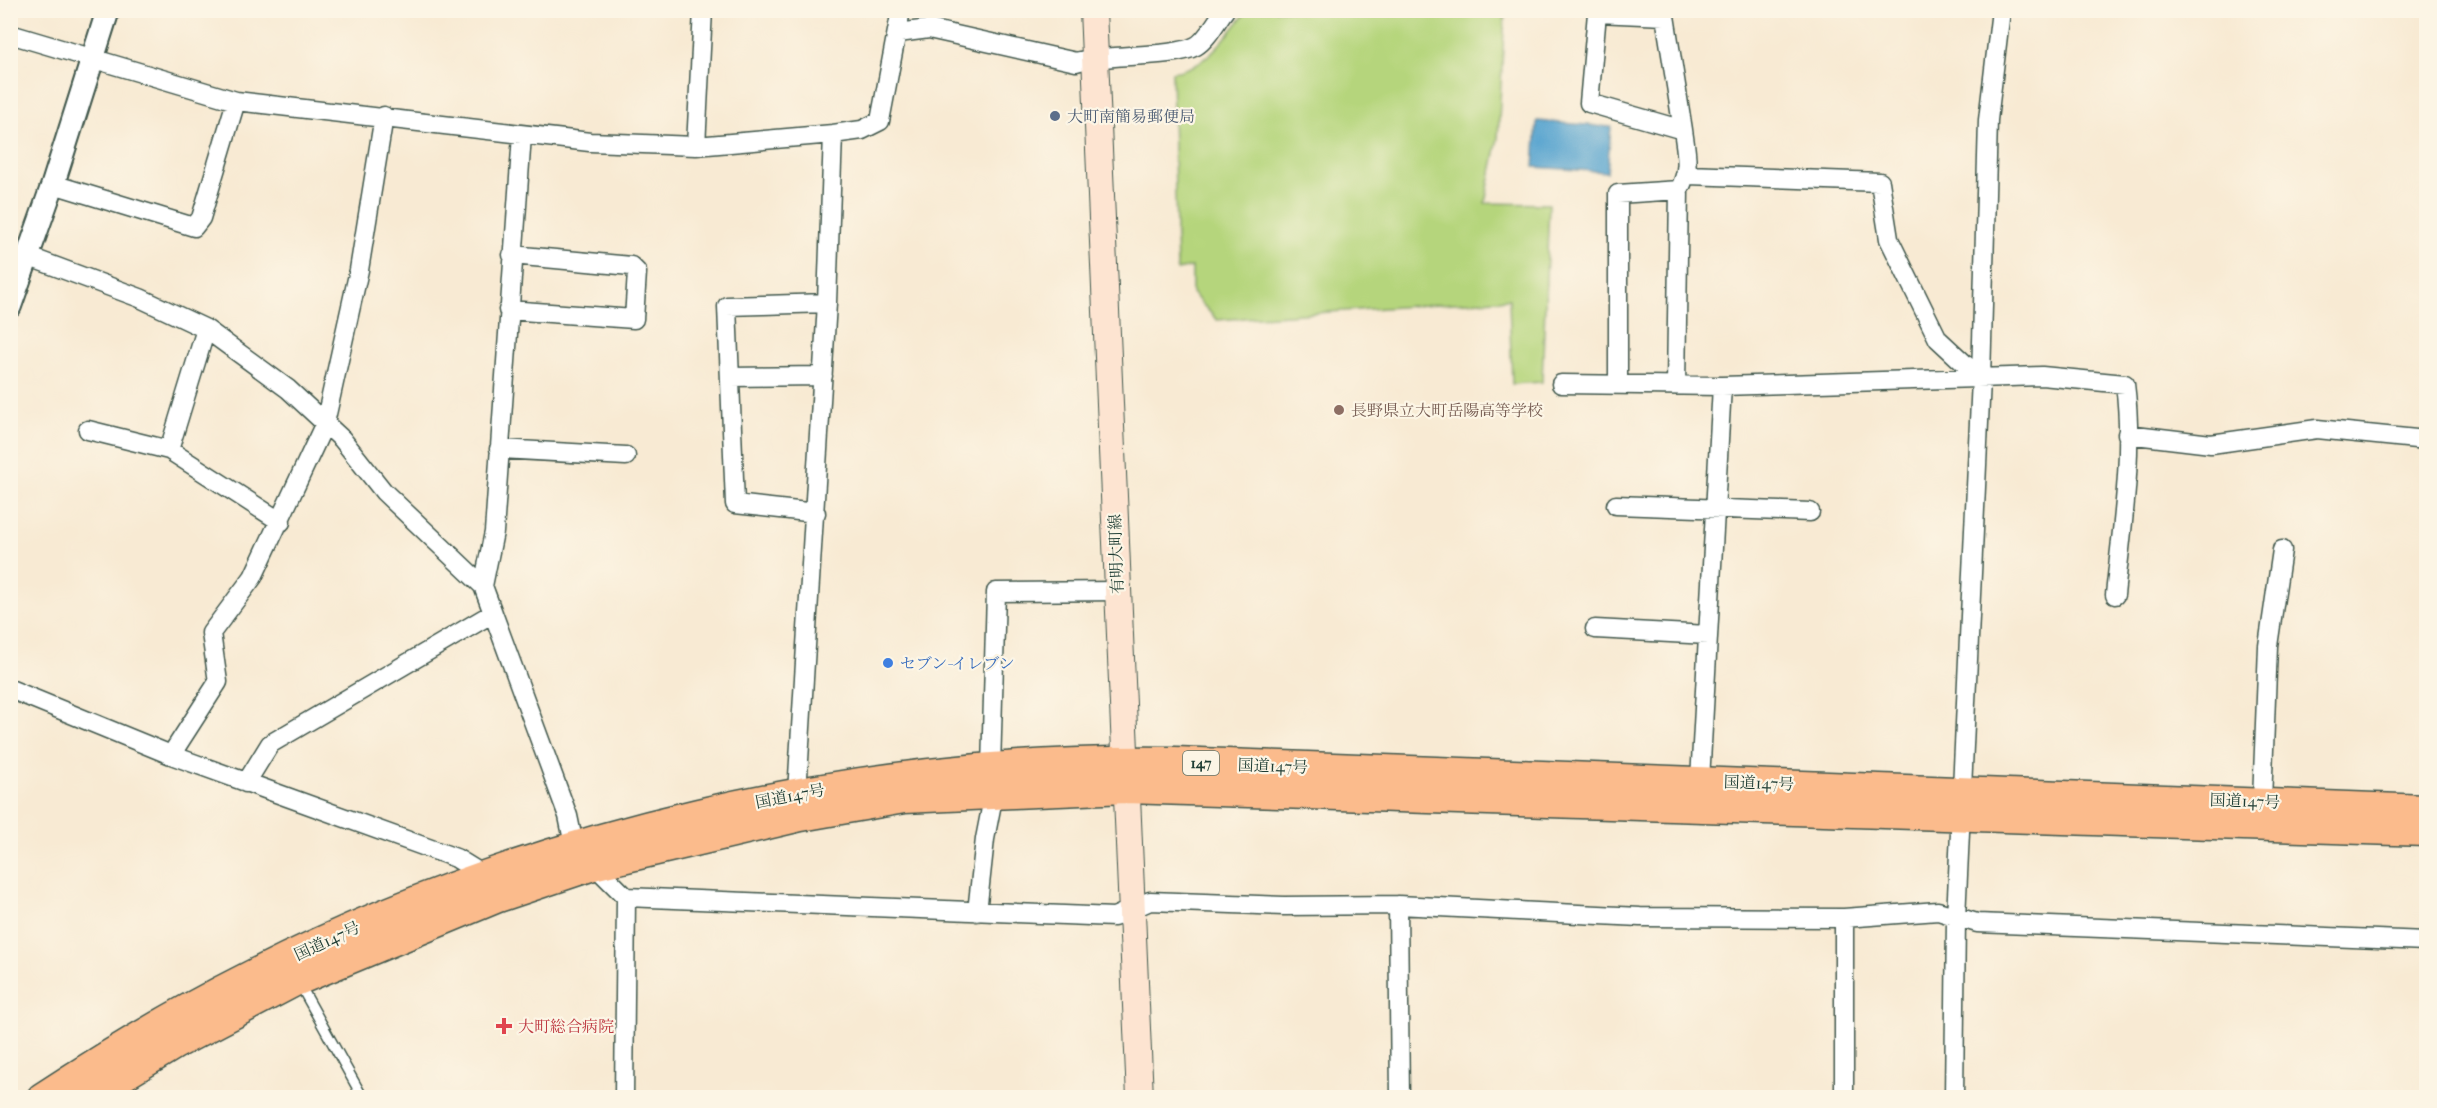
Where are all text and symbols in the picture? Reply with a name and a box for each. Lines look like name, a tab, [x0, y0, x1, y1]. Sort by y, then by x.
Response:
place label: 大町南簡易郵便局	[1067, 107, 1195, 126]
marker: 大町南簡易郵便局	[1048, 109, 1062, 123]
place label: 長野県立大町岳陽高等学校	[1351, 401, 1543, 420]
marker: 長野県立大町岳陽高等学校	[1332, 403, 1346, 417]
street label: 有明大町線	[1105, 514, 1127, 594]
place label: セブン-イレブン	[900, 654, 1015, 673]
marker: セブン-イレブン	[881, 656, 895, 670]
road number: 147	[1183, 751, 1219, 775]
street label: 国道147号	[1237, 755, 1309, 777]
street label: 国道147号	[1723, 772, 1795, 794]
street label: 国道147号	[754, 780, 826, 812]
street label: 国道147号	[2209, 790, 2281, 812]
street label: 国道147号	[291, 918, 363, 964]
marker: 大町総合病院	[495, 1017, 513, 1035]
place label: 大町総合病院	[518, 1017, 614, 1036]

